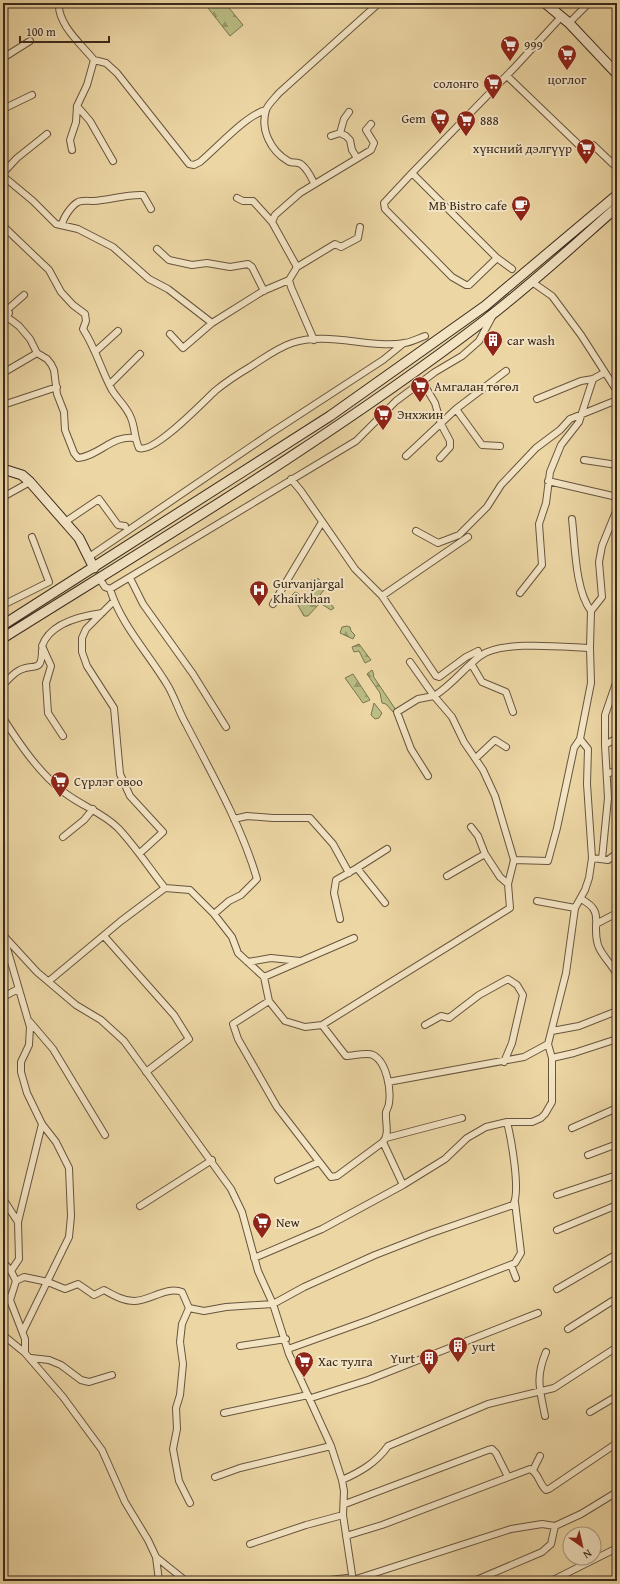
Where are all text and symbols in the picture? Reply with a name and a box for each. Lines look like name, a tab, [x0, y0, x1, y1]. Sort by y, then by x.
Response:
scale bar	[20, 18, 109, 44]
text: 100 m	[26, 23, 56, 40]
supermarket icon: 999	[499, 34, 521, 62]
place label: 999	[524, 36, 543, 55]
supermarket icon: цоглог	[556, 43, 578, 71]
place label: цоглог	[548, 70, 587, 89]
supermarket icon: солонго	[482, 72, 504, 100]
place label: солонго	[433, 74, 479, 93]
supermarket icon: Gem	[429, 107, 451, 135]
place label: Gem	[402, 109, 426, 128]
supermarket icon: 888	[455, 109, 477, 137]
place label: 888	[480, 111, 499, 130]
supermarket icon: хүнсний дэлгүүр	[575, 137, 597, 165]
place label: хүнсний дэлгүүр	[473, 139, 572, 158]
cafe icon: MB Bistro cafe	[510, 194, 532, 222]
place label: MB Bistro cafe	[429, 196, 507, 215]
building icon: car wash	[482, 329, 504, 357]
place label: car wash	[507, 331, 555, 350]
supermarket icon: Амгалан төгөл	[409, 375, 431, 403]
place label: Амгалан төгөл	[434, 377, 519, 396]
supermarket icon: Энхжин	[372, 403, 394, 431]
place label: Энхжин	[397, 405, 444, 424]
place label: Gurvanjargal Khairkhan	[273, 574, 344, 608]
hospital icon: Gurvanjargal Khairkhan	[248, 579, 270, 607]
supermarket icon: Сүрлэг овоо	[49, 770, 71, 798]
place label: Сүрлэг овоо	[74, 772, 143, 791]
supermarket icon: New	[251, 1211, 273, 1239]
place label: New	[276, 1213, 301, 1232]
building icon: yurt	[447, 1335, 469, 1363]
place label: yurt	[471, 1337, 496, 1356]
building icon: Yurt	[418, 1347, 440, 1375]
place label: Yurt	[390, 1349, 415, 1368]
supermarket icon: Хас тулга	[293, 1350, 315, 1378]
place label: Хас тулга	[318, 1352, 373, 1371]
north arrow	[562, 1526, 602, 1566]
text: N	[580, 1546, 595, 1563]

